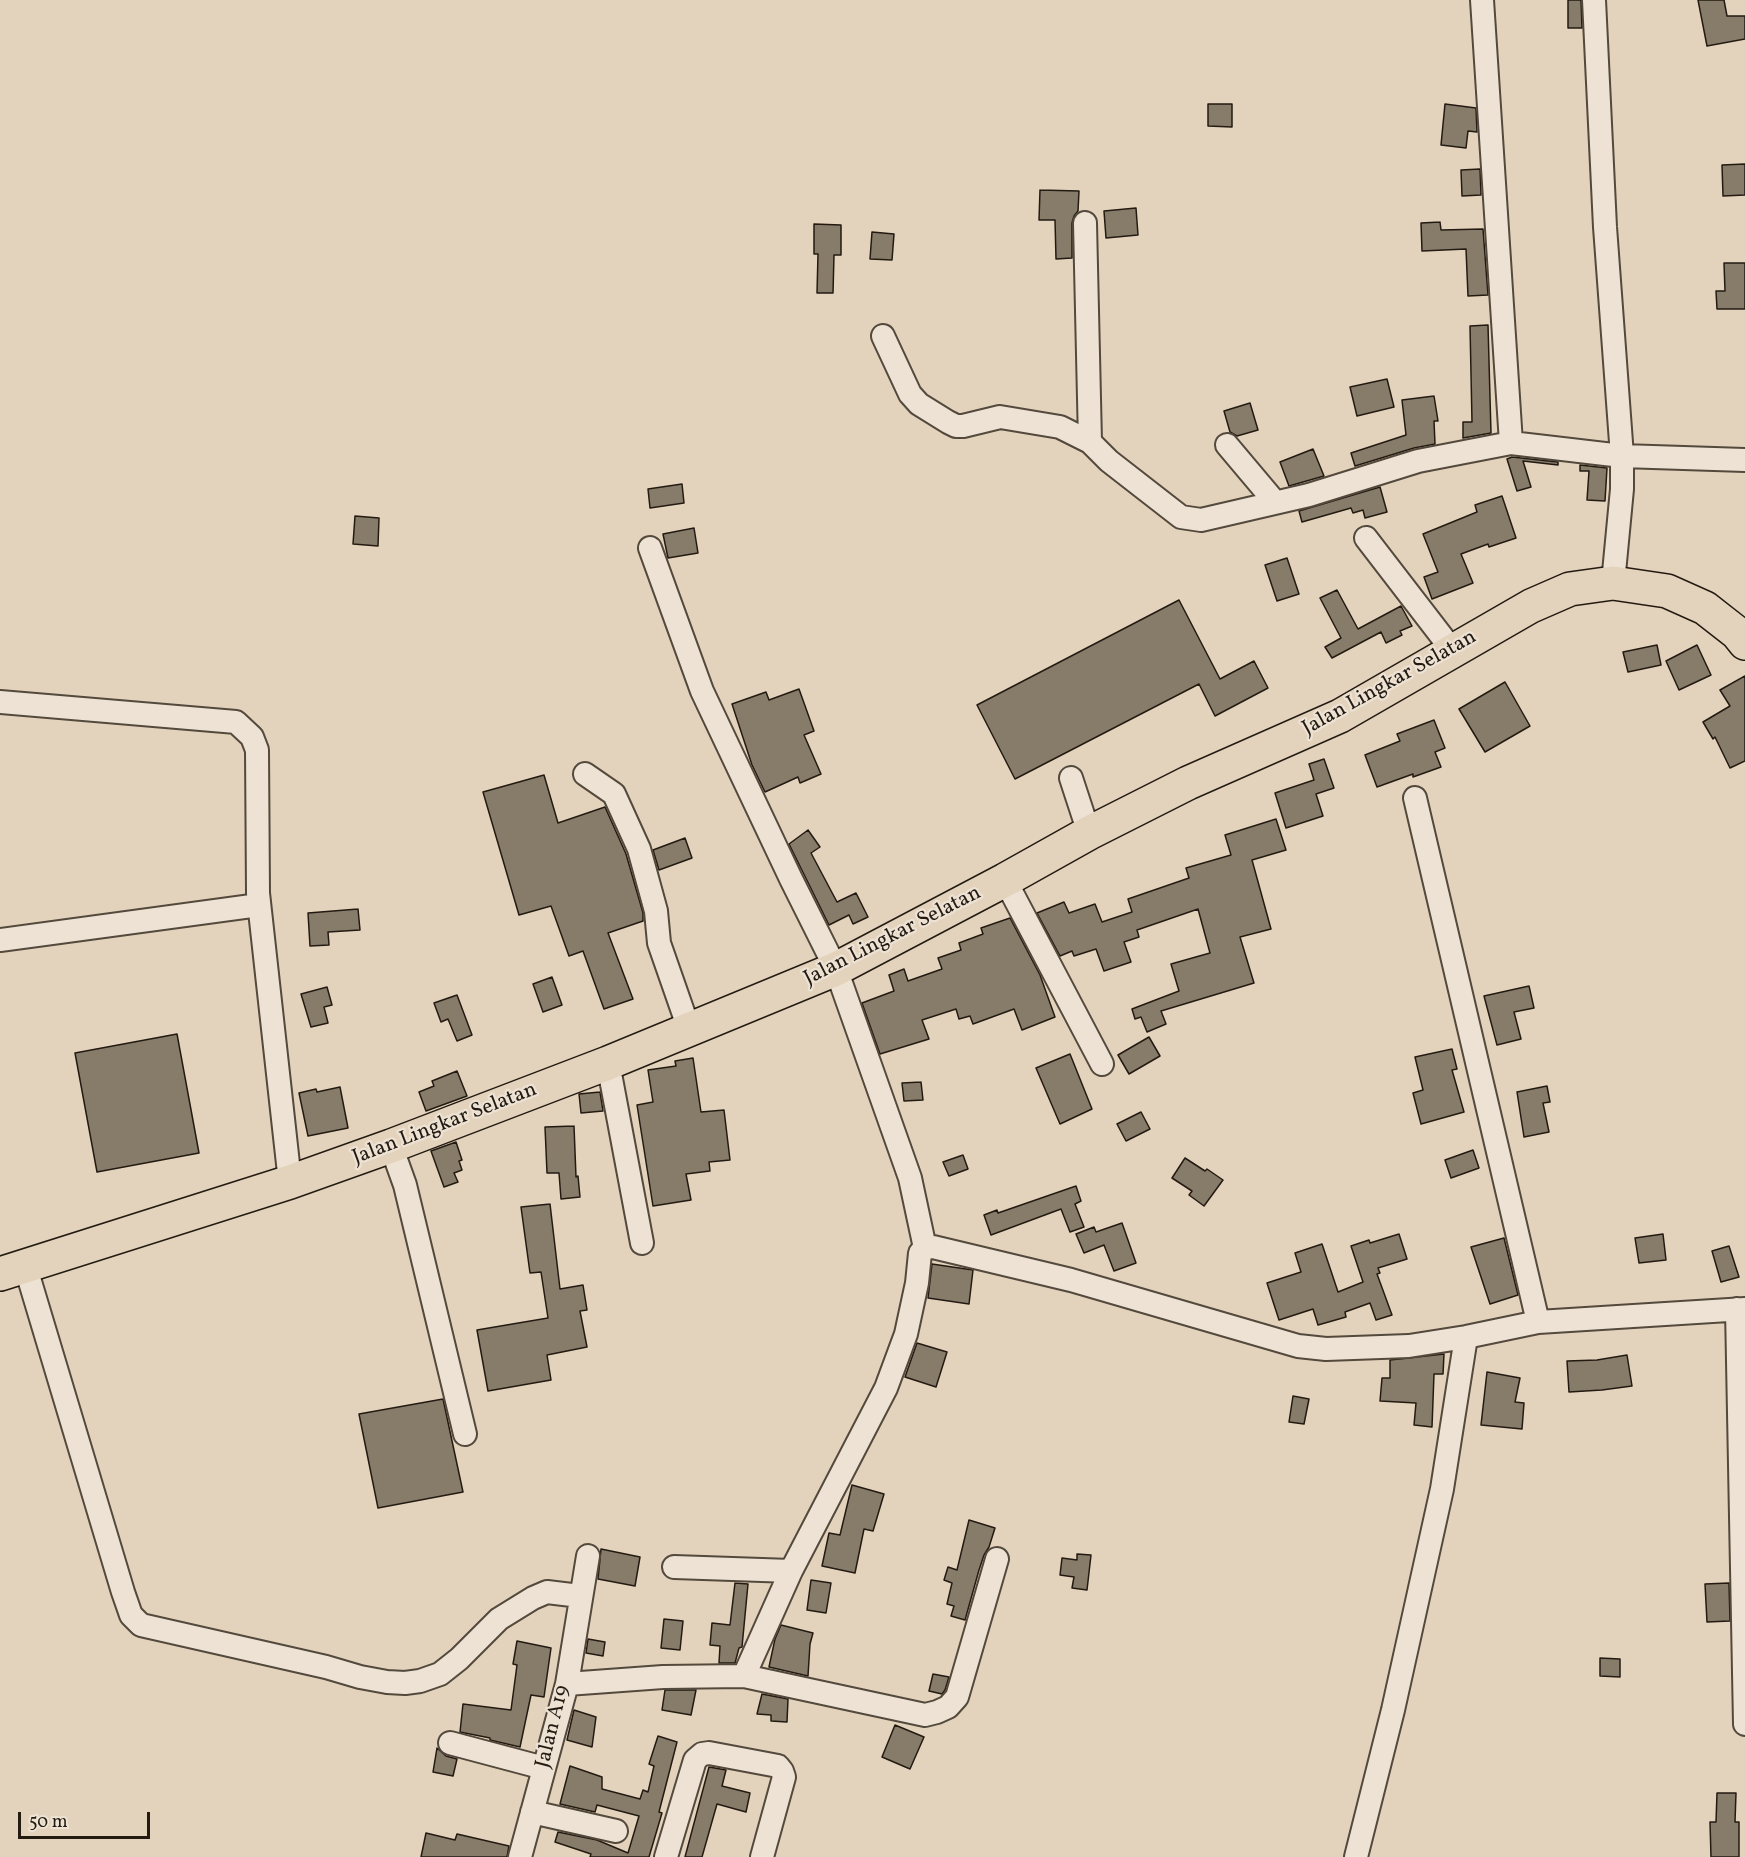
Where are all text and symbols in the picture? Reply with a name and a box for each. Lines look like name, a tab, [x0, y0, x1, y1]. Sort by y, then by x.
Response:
street label: Jalan Lingkar Selatan	[1298, 626, 1482, 742]
street label: Jalan Lingkar Selatan	[800, 881, 986, 993]
street label: Jalan Lingkar Selatan	[349, 1078, 541, 1172]
street label: Jalan A19	[532, 1683, 576, 1771]
scale bar	[21, 1800, 153, 1838]
text: 50 m	[29, 1810, 68, 1835]

